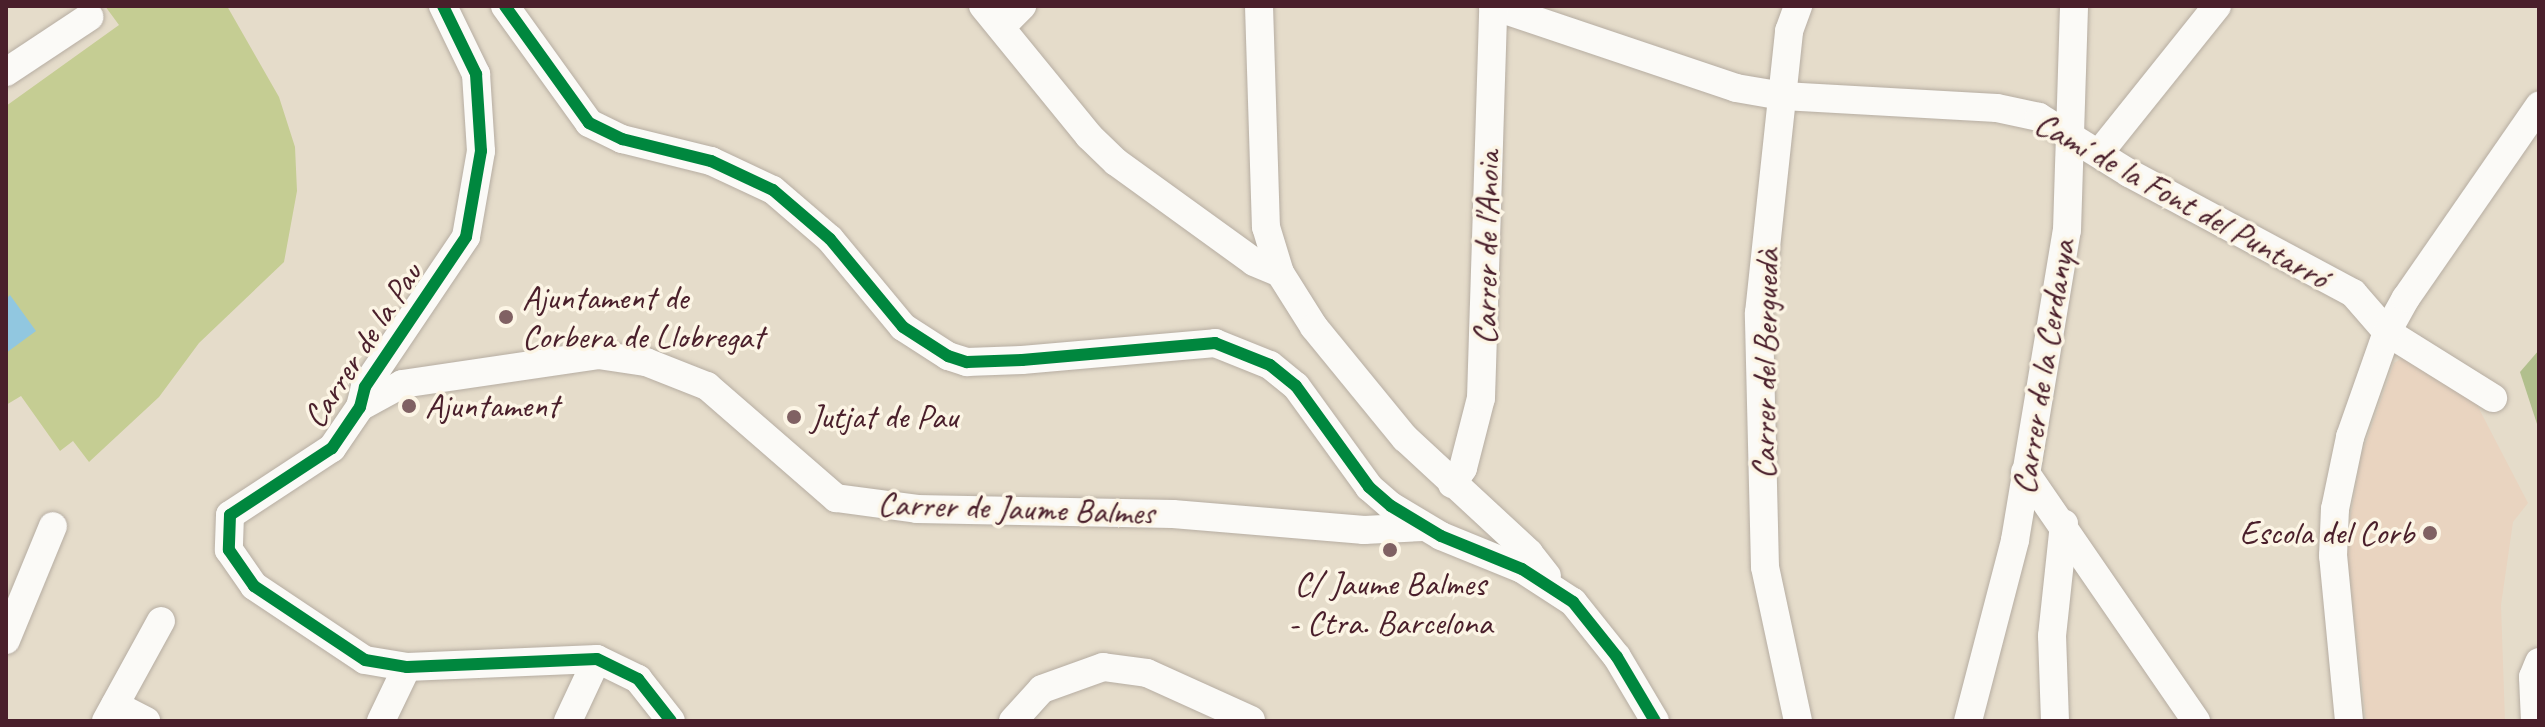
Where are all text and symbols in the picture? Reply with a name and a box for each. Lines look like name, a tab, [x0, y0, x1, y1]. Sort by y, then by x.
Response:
street label: Camí de la Font del Puntarró	[2028, 102, 2336, 298]
street label: Carrer de l'Anoia	[1464, 151, 1508, 345]
street label: Carrer de la Cerdanya	[2003, 238, 2083, 496]
street label: Carrer del Berguedà	[1743, 249, 1787, 479]
street label: Carrer de la Pau	[293, 254, 431, 436]
place label: Ajuntament de Corbera de Llobregat	[522, 277, 763, 356]
marker: Ajuntament de Corbera de Llobregat	[497, 308, 515, 326]
place label: Ajuntament	[425, 386, 558, 426]
marker: Ajuntament	[400, 397, 418, 415]
place label: Jutjat de Pau	[810, 397, 958, 437]
marker: Jutjat de Pau	[785, 408, 803, 426]
street label: Carrer de Jaume Balmes	[877, 483, 1155, 533]
place label: Escola del Corb	[2239, 513, 2414, 553]
marker: Escola del Corb	[2421, 524, 2439, 542]
marker: C/ Jaume Balmes - Ctra. Barcelona	[1381, 541, 1399, 559]
place label: C/ Jaume Balmes - Ctra. Barcelona	[1288, 563, 1492, 642]

